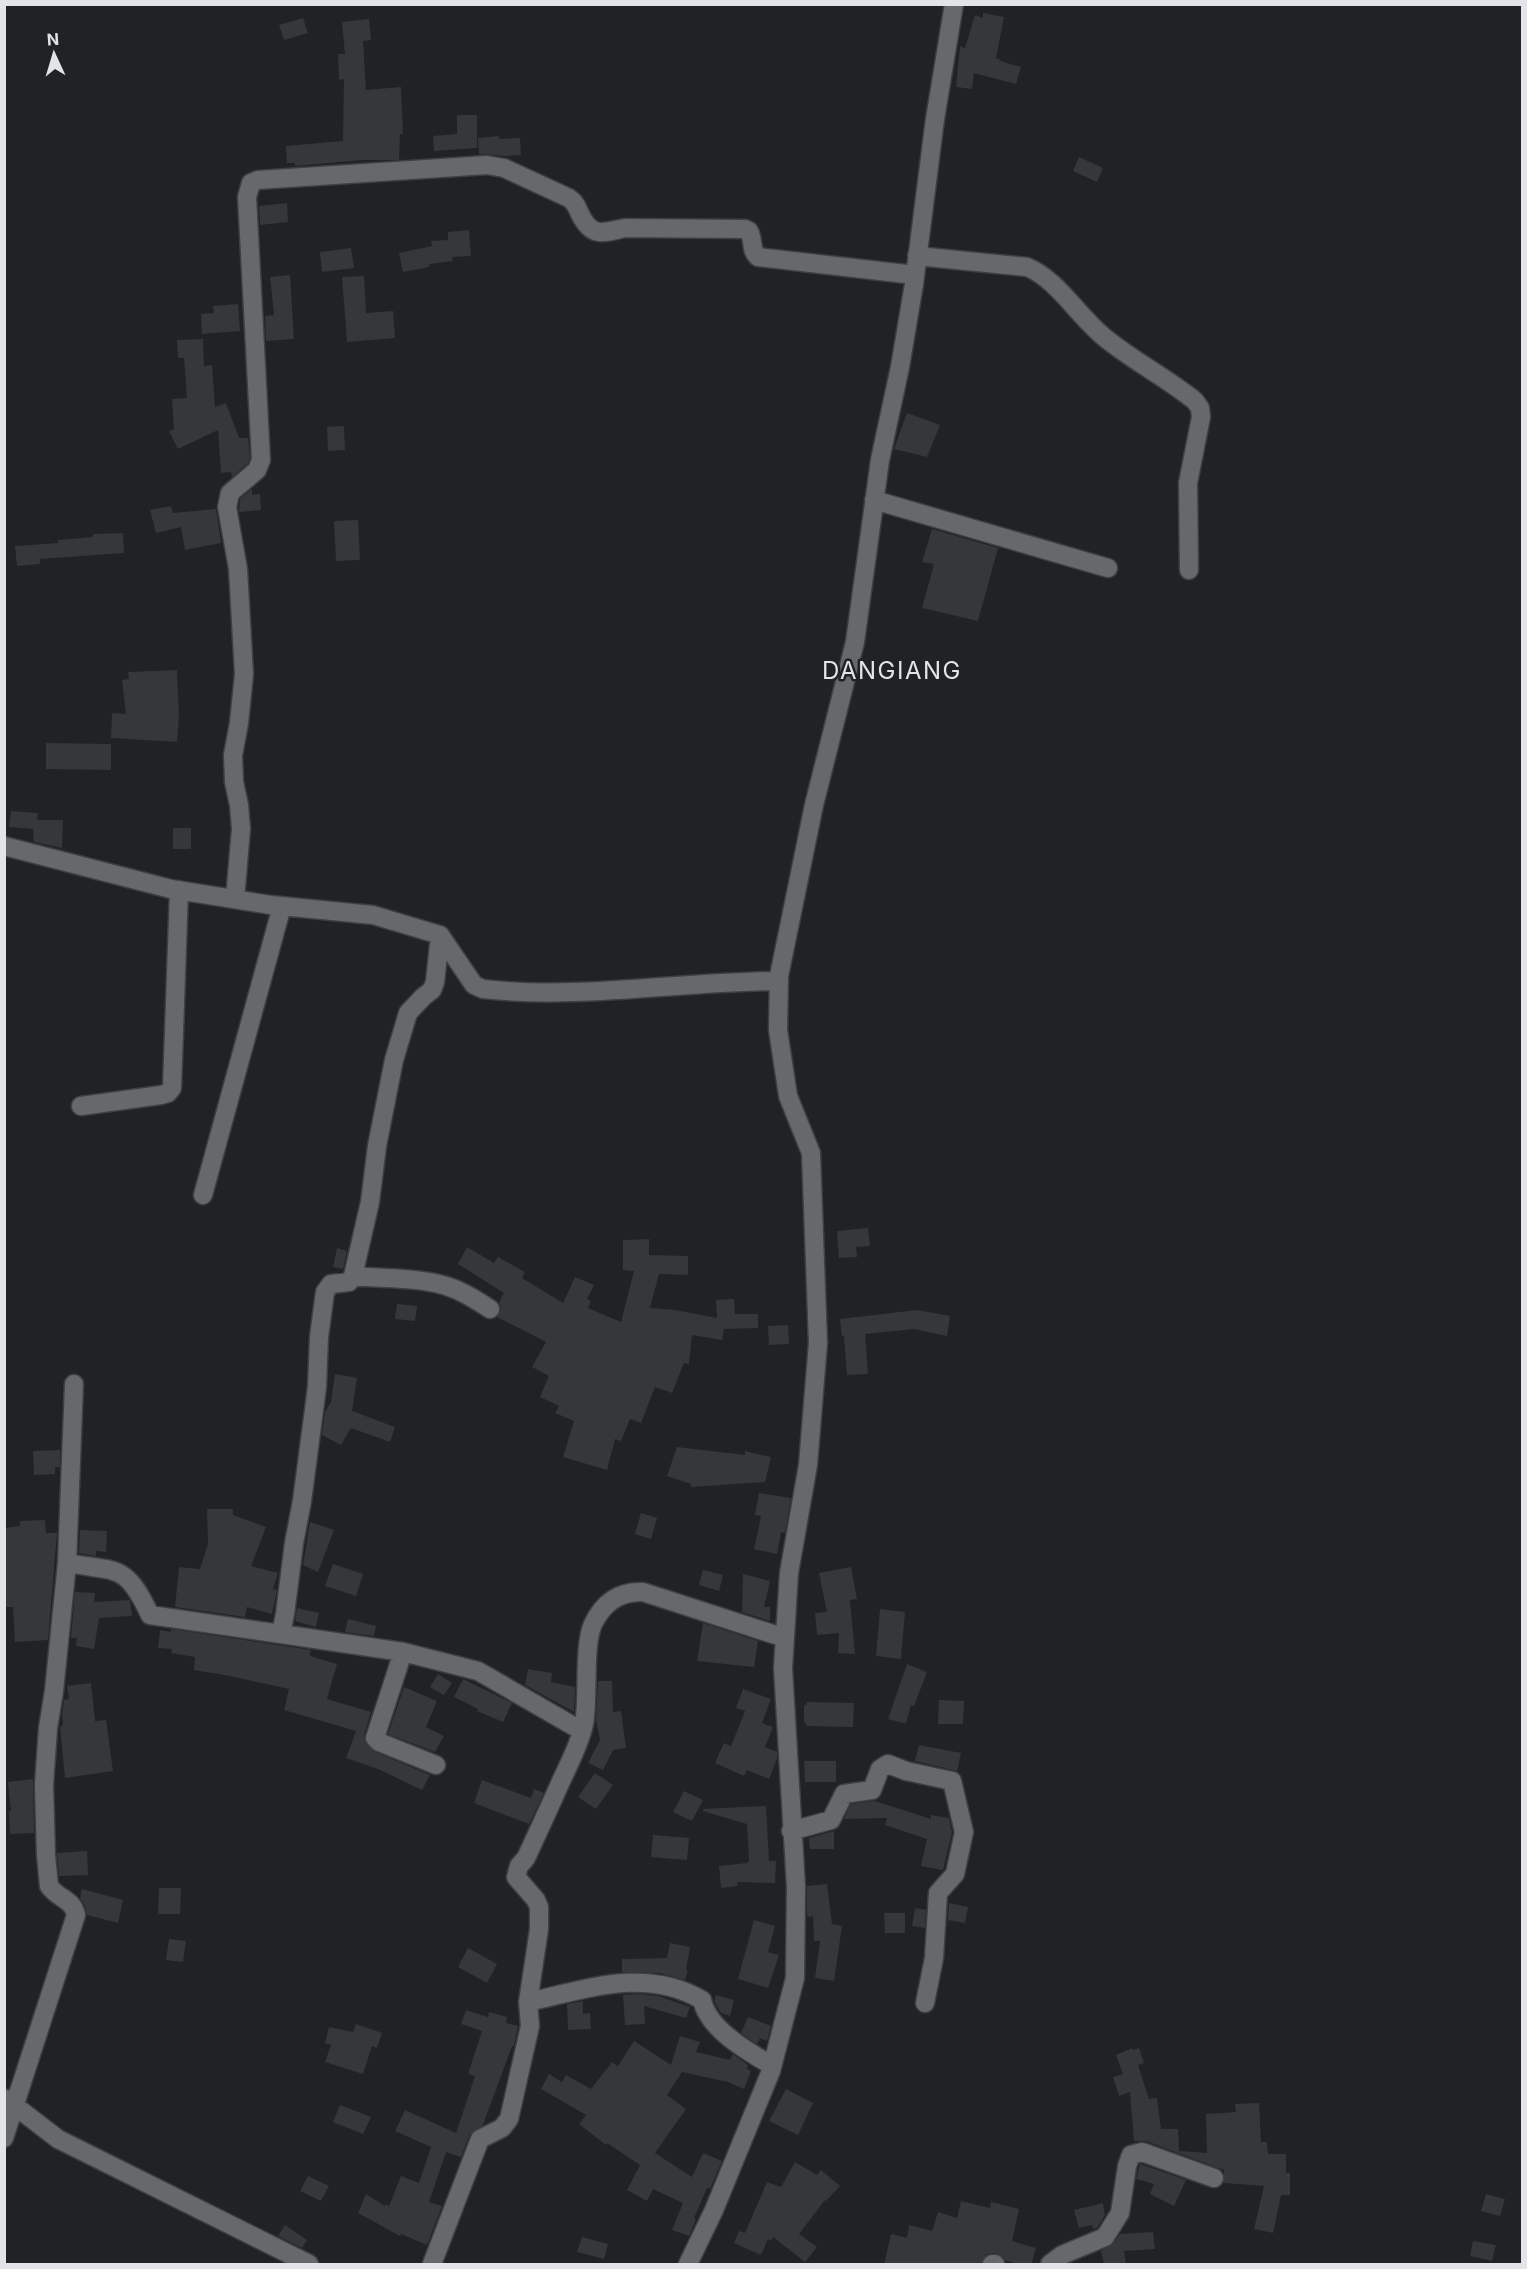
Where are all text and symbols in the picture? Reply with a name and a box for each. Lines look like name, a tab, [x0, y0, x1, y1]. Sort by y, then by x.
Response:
north arrow	[24, 24, 84, 84]
text: N	[46, 29, 60, 49]
district label: DANGIANG	[822, 656, 962, 685]

